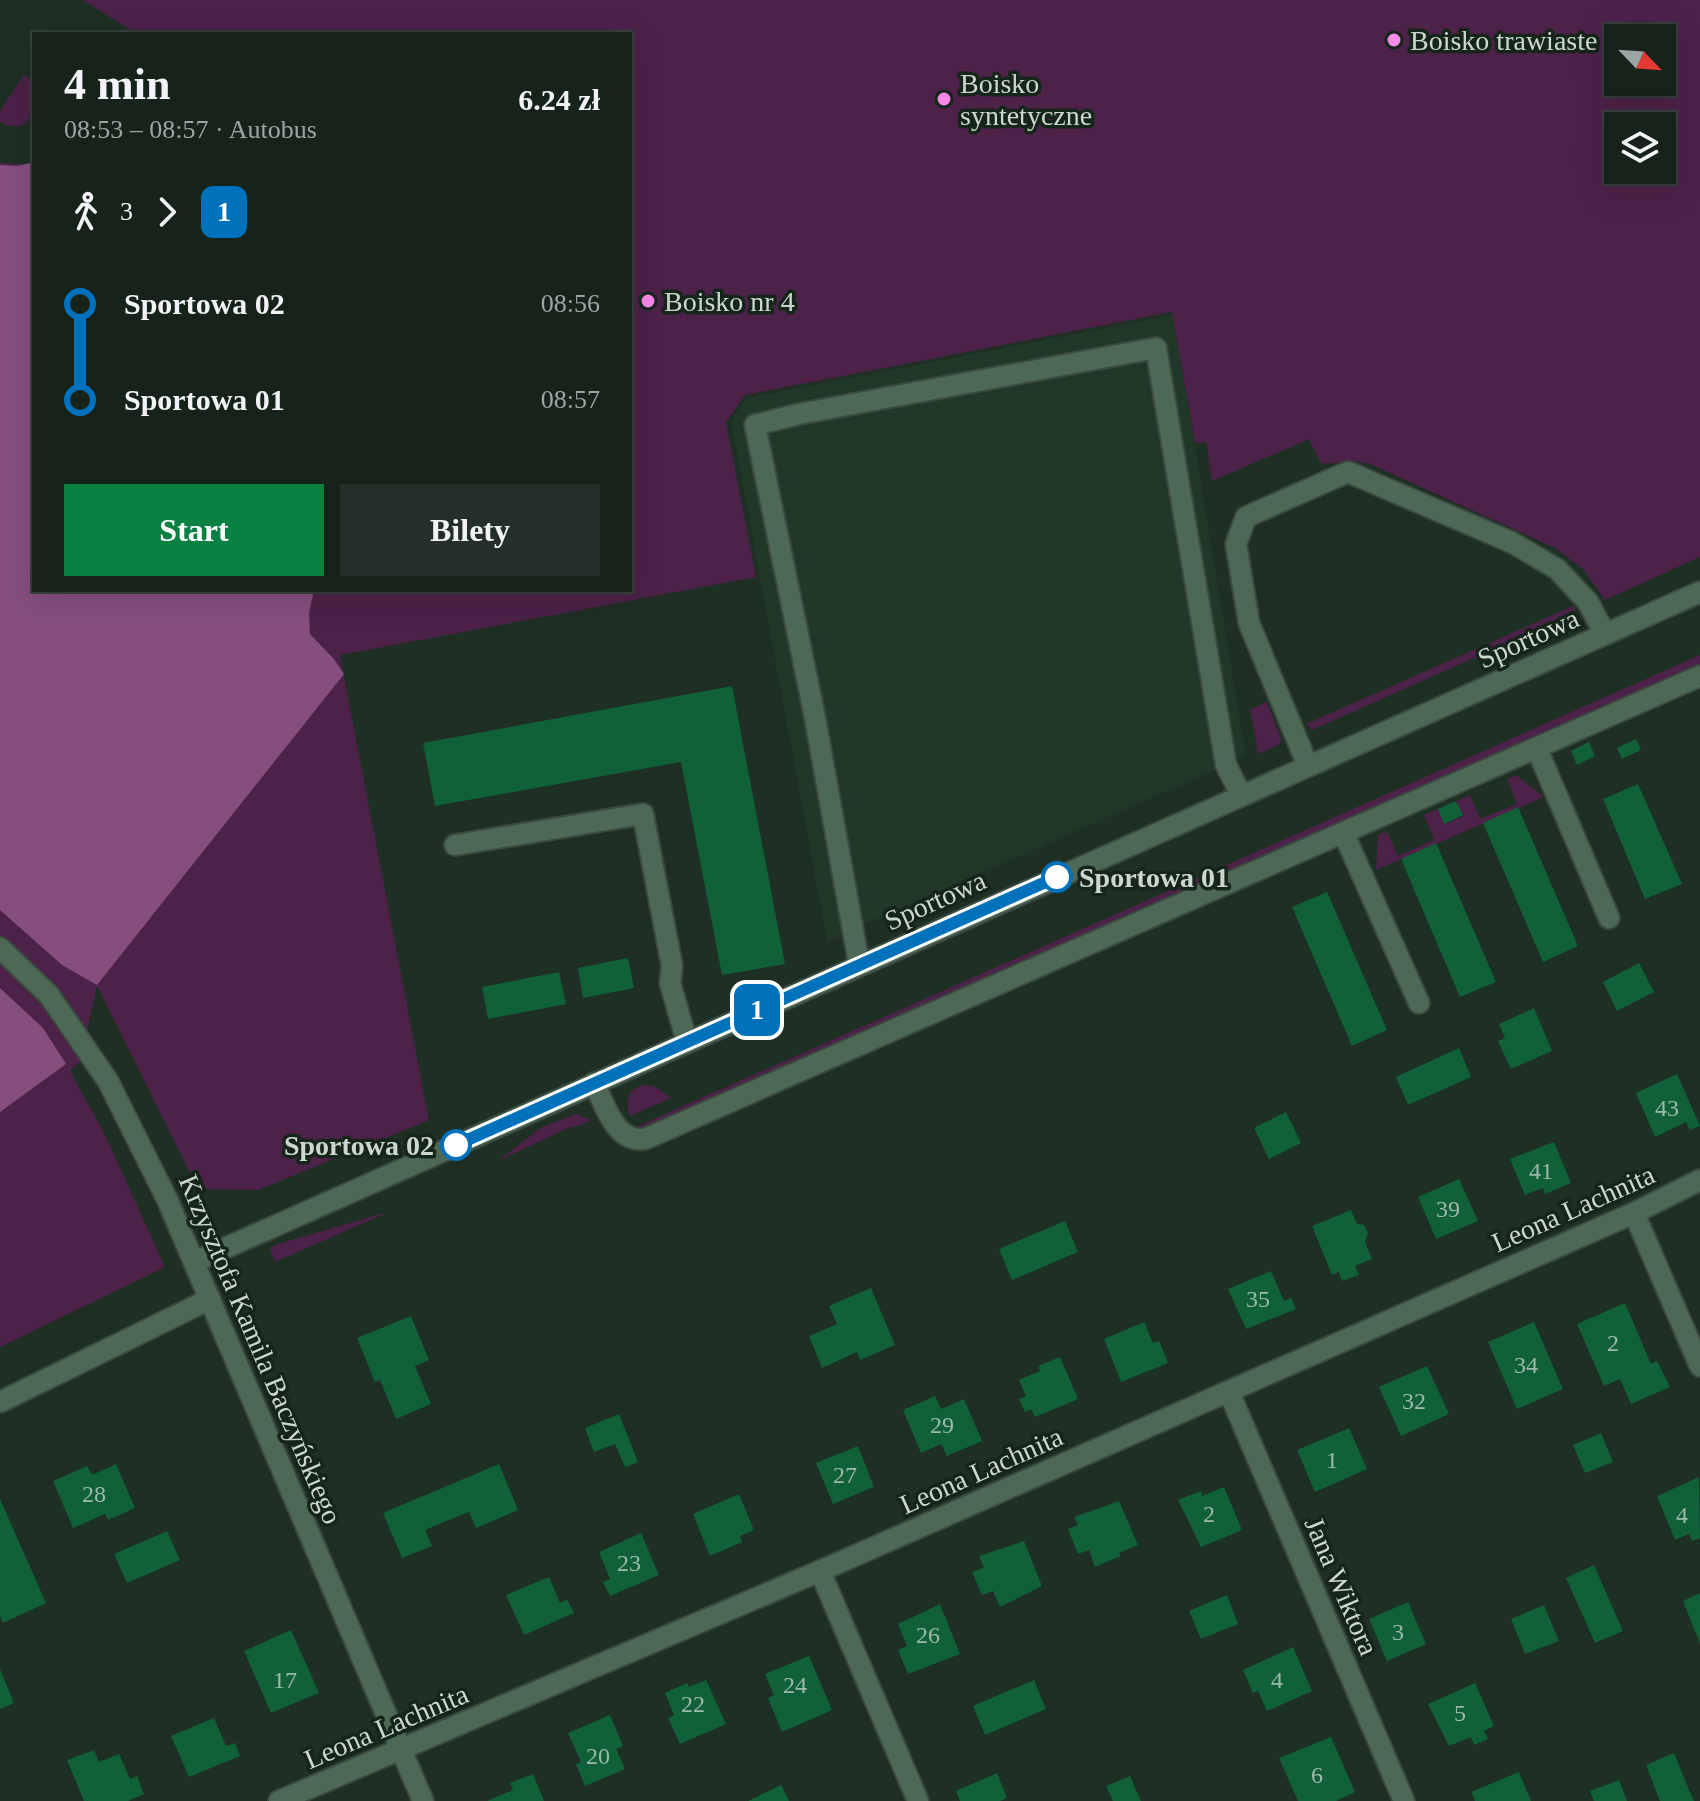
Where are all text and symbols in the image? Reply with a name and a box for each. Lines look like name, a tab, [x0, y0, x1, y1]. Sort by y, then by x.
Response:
north arrow	[1604, 24, 1676, 96]
map controls	[1604, 24, 1676, 184]
place label: Boisko trawiaste	[1410, 25, 1597, 56]
marker: Boisko trawiaste	[1385, 31, 1403, 49]
text: 4 min	[64, 60, 170, 109]
place label: Boisko syntetyczne	[960, 68, 1092, 131]
text: 6.24 zł	[518, 83, 600, 116]
marker: Boisko syntetyczne	[935, 90, 953, 108]
button: layers	[1604, 112, 1676, 184]
text: 08:53 – 08:57 · Autobus	[64, 115, 317, 144]
icon: walk	[64, 190, 108, 234]
icon: forward	[145, 190, 189, 234]
text: 1	[217, 196, 231, 227]
text: 3	[120, 197, 133, 226]
place label: Boisko nr 4	[664, 286, 795, 317]
text: Sportowa 02	[124, 287, 285, 320]
text: 08:56	[541, 289, 600, 318]
marker: Boisko nr 4	[639, 292, 657, 310]
text: Sportowa 01	[124, 383, 285, 416]
text: 08:57	[541, 385, 600, 414]
button: Start	[64, 484, 324, 576]
button: Bilety	[340, 484, 600, 576]
street label: Sportowa	[1473, 602, 1584, 674]
marker: Sportowa 01	[1042, 862, 1072, 892]
place label: Sportowa 01	[1079, 862, 1229, 893]
street label: Sportowa	[880, 864, 991, 936]
line badge: 1	[731, 984, 783, 1036]
text: 1	[750, 994, 764, 1025]
house number: 43	[1655, 1095, 1679, 1121]
place label: Sportowa 02	[284, 1130, 434, 1161]
marker: Sportowa 02	[441, 1130, 471, 1160]
street label: Leona Lachnita	[1487, 1158, 1660, 1258]
house number: 41	[1529, 1158, 1553, 1184]
street label: Krzysztofa Kamila Baczyńskiego	[173, 1170, 348, 1528]
house number: 39	[1436, 1196, 1460, 1222]
house number: 35	[1246, 1286, 1270, 1312]
house number: 2	[1607, 1330, 1619, 1356]
house number: 34	[1514, 1352, 1538, 1378]
house number: 32	[1402, 1388, 1426, 1414]
house number: 29	[930, 1412, 954, 1438]
street label: Leona Lachnita	[895, 1420, 1068, 1520]
house number: 1	[1326, 1447, 1338, 1473]
house number: 27	[833, 1462, 857, 1488]
house number: 28	[82, 1481, 106, 1507]
house number: 2	[1203, 1501, 1215, 1527]
house number: 4	[1676, 1502, 1688, 1528]
street label: Jana Wiktora	[1299, 1513, 1385, 1660]
house number: 23	[617, 1550, 641, 1576]
house number: 3	[1392, 1619, 1404, 1645]
house number: 26	[916, 1622, 940, 1648]
house number: 17	[273, 1667, 297, 1693]
house number: 4	[1271, 1667, 1283, 1693]
house number: 24	[783, 1672, 807, 1698]
street label: Leona Lachnita	[300, 1678, 473, 1775]
house number: 22	[681, 1691, 705, 1717]
house number: 5	[1454, 1700, 1466, 1726]
house number: 20	[586, 1743, 610, 1769]
house number: 6	[1311, 1762, 1323, 1788]

